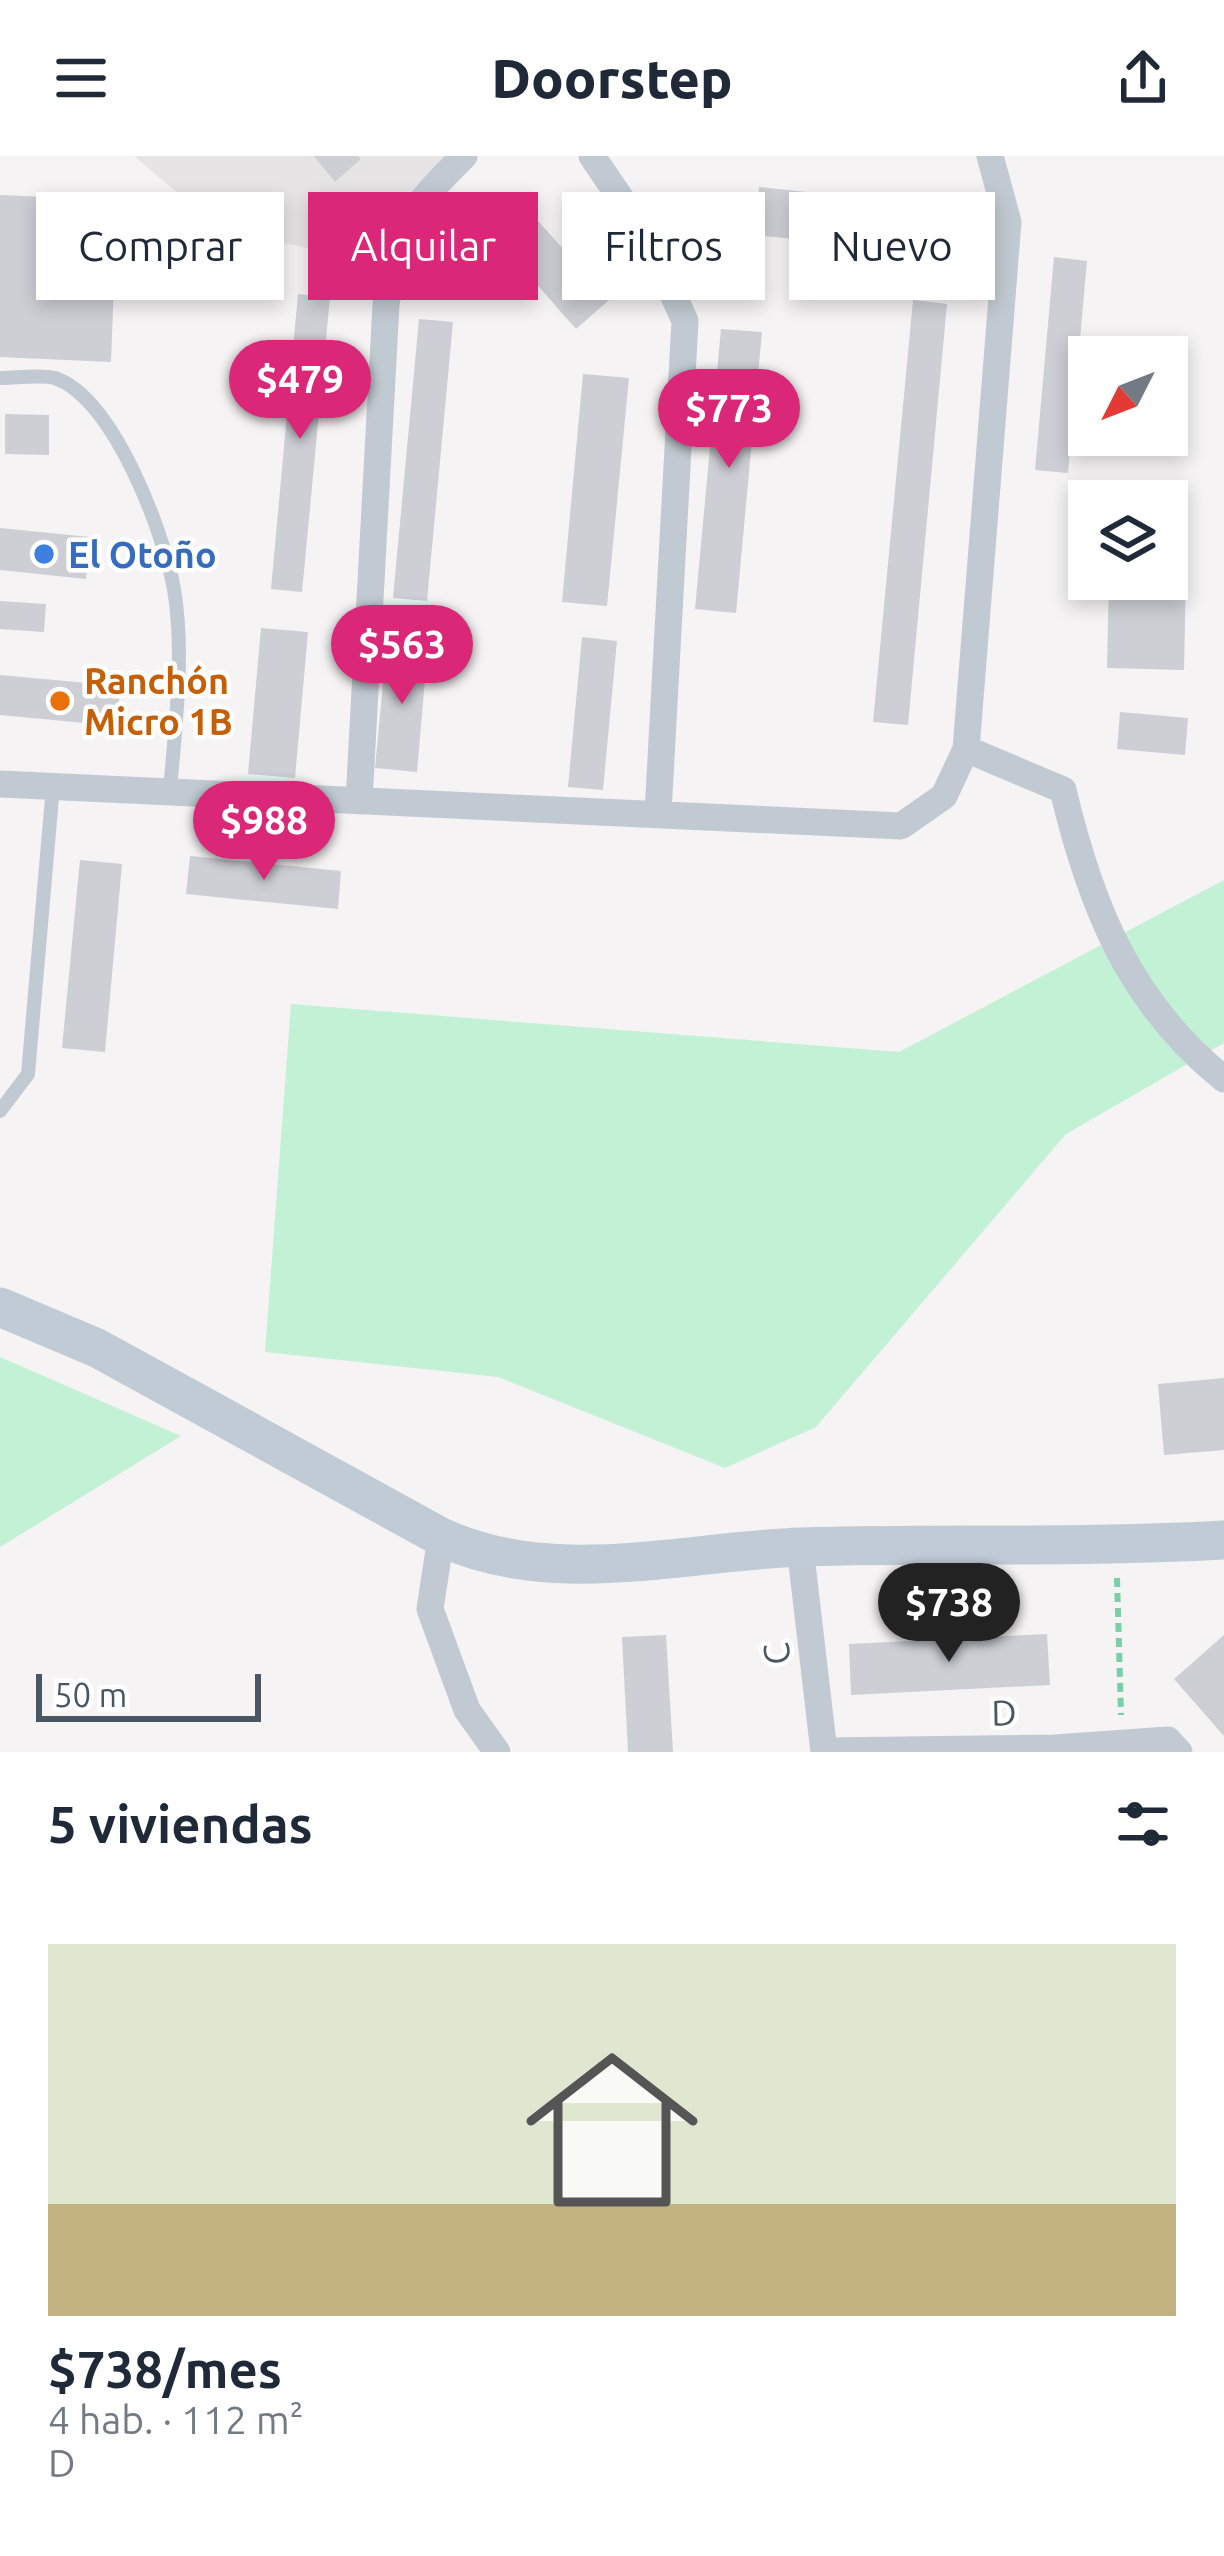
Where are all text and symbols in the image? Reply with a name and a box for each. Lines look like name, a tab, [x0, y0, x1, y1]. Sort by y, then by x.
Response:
icon: menu	[48, 45, 114, 111]
icon: share	[1110, 45, 1176, 111]
text: Doorstep	[491, 48, 733, 108]
chip: Comprar	[36, 192, 284, 300]
chip: Alquilar	[308, 192, 538, 300]
chip: Filtros	[562, 192, 765, 300]
chip: Nuevo	[789, 192, 995, 300]
north arrow	[1068, 336, 1188, 456]
map controls	[1068, 336, 1188, 600]
pin: $479	[229, 340, 371, 442]
text: $479	[256, 357, 344, 400]
pin: $773	[658, 369, 800, 471]
text: $773	[685, 386, 773, 429]
button: layers	[1068, 480, 1188, 600]
place label: El Otoño	[68, 534, 217, 575]
marker: El Otoño	[31, 541, 57, 567]
pin: $563	[331, 605, 473, 707]
text: $563	[358, 622, 446, 665]
place label: Ranchón Micro 1B	[84, 660, 233, 742]
marker: Ranchón Micro 1B	[47, 688, 73, 714]
pin: $988	[193, 781, 335, 883]
text: $988	[220, 798, 308, 841]
pin: $738	[878, 1563, 1020, 1665]
text: $738	[905, 1580, 993, 1623]
street label: C	[754, 1641, 798, 1667]
scale bar	[36, 1668, 261, 1721]
text: 50 m	[54, 1676, 127, 1713]
street label: D	[991, 1691, 1017, 1733]
icon: filters	[1110, 1791, 1176, 1857]
text: 5 viviendas	[48, 1795, 313, 1853]
icon: home	[504, 2022, 720, 2238]
text: $738/mes	[48, 2340, 282, 2398]
text: 4 hab. · 112 m²	[48, 2398, 304, 2441]
text: D	[48, 2441, 76, 2484]

